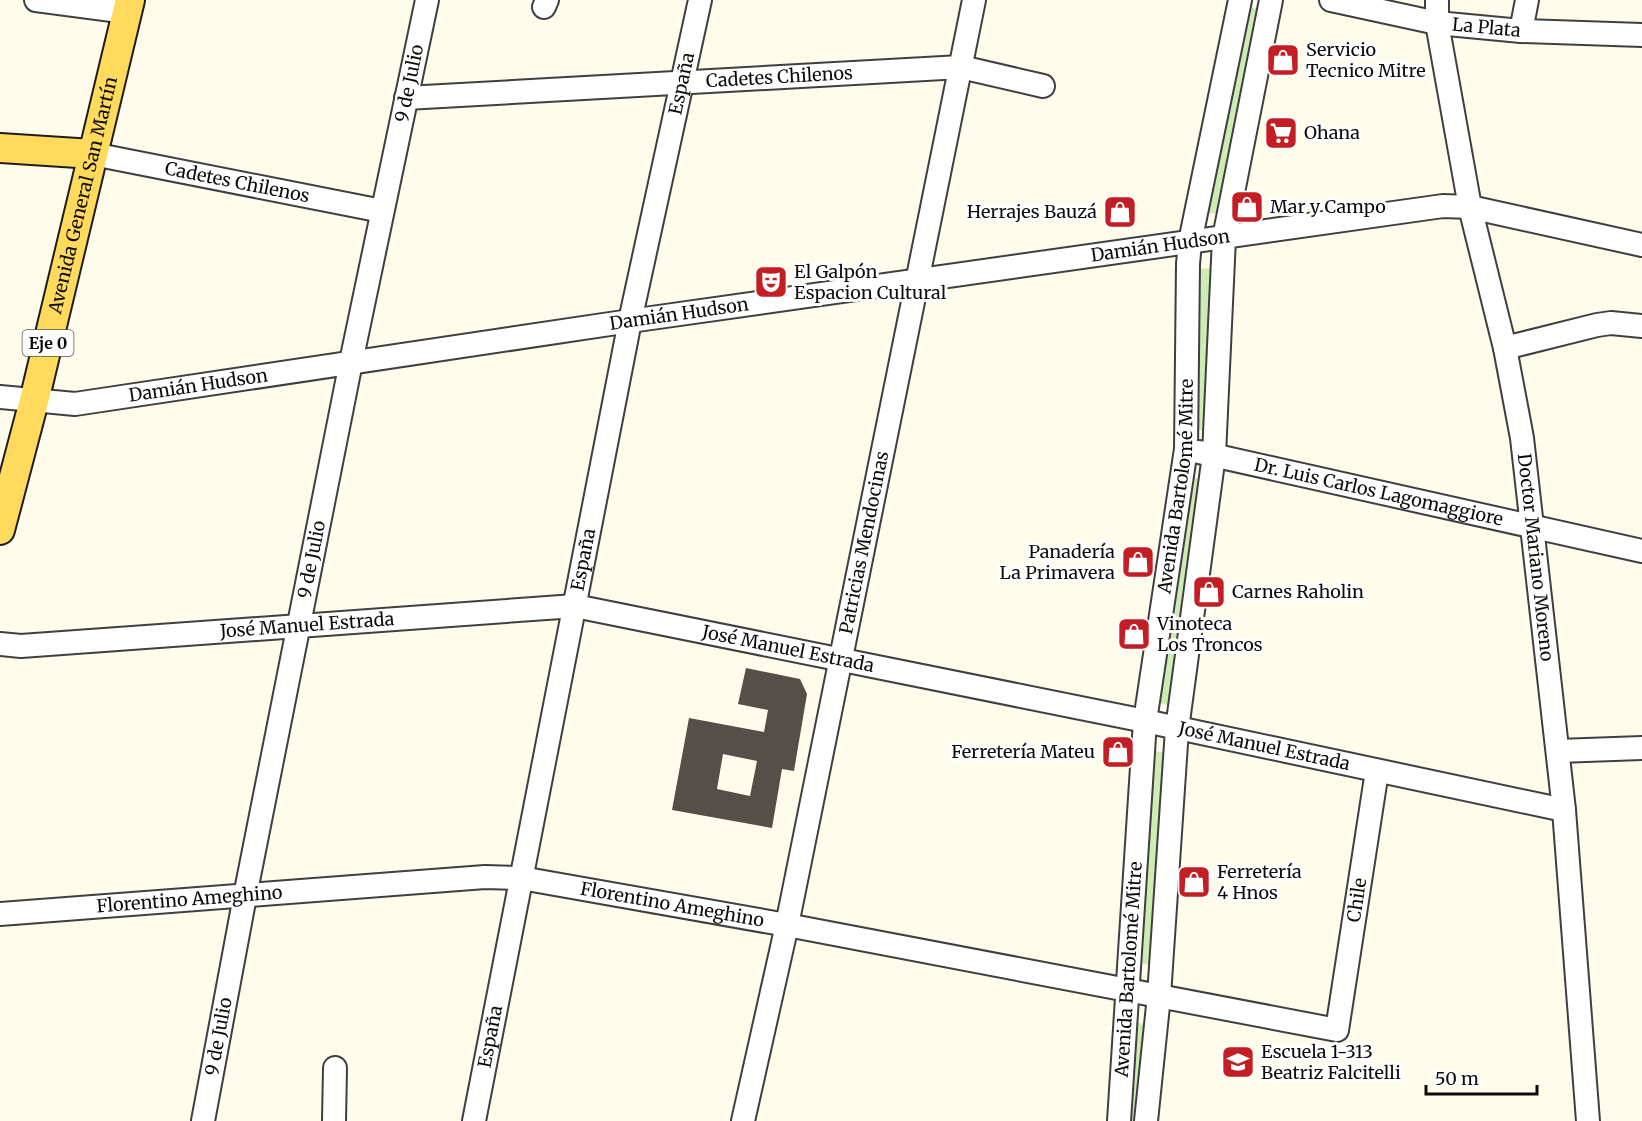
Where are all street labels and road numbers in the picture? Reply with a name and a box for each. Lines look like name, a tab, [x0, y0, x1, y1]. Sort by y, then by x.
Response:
street label: La Plata	[1451, 12, 1522, 42]
street label: 9 de Julio	[390, 42, 428, 124]
street label: España	[663, 50, 699, 117]
street label: Cadetes Chilenos	[705, 61, 854, 92]
street label: Avenida General San Martín	[43, 74, 122, 317]
street label: Cadetes Chilenos	[163, 156, 312, 207]
street label: Damián Hudson	[1089, 224, 1231, 267]
street label: Damián Hudson	[608, 292, 750, 335]
road number: Eje 0	[22, 330, 74, 356]
street label: Damián Hudson	[127, 363, 269, 407]
street label: Avenida Bartolomé Mitre	[1152, 379, 1198, 596]
street label: Patricias Mendocinas	[834, 449, 894, 636]
street label: Doctor Mariano Moreno	[1513, 452, 1559, 662]
street label: Dr. Luis Carlos Lagomaggiore	[1252, 453, 1505, 531]
street label: 9 de Julio	[292, 518, 330, 600]
street label: España	[566, 526, 600, 593]
street label: José Manuel Estrada	[218, 607, 395, 643]
street label: José Manuel Estrada	[699, 620, 877, 677]
street label: José Manuel Estrada	[1176, 716, 1353, 775]
street label: Avenida Bartolomé Mitre	[1110, 861, 1147, 1079]
street label: Chile	[1342, 876, 1371, 924]
street label: Florentino Ameghino	[579, 877, 766, 932]
street label: Florentino Ameghino	[96, 880, 283, 918]
street label: 9 de Julio	[200, 995, 237, 1077]
street label: España	[473, 1003, 507, 1070]

